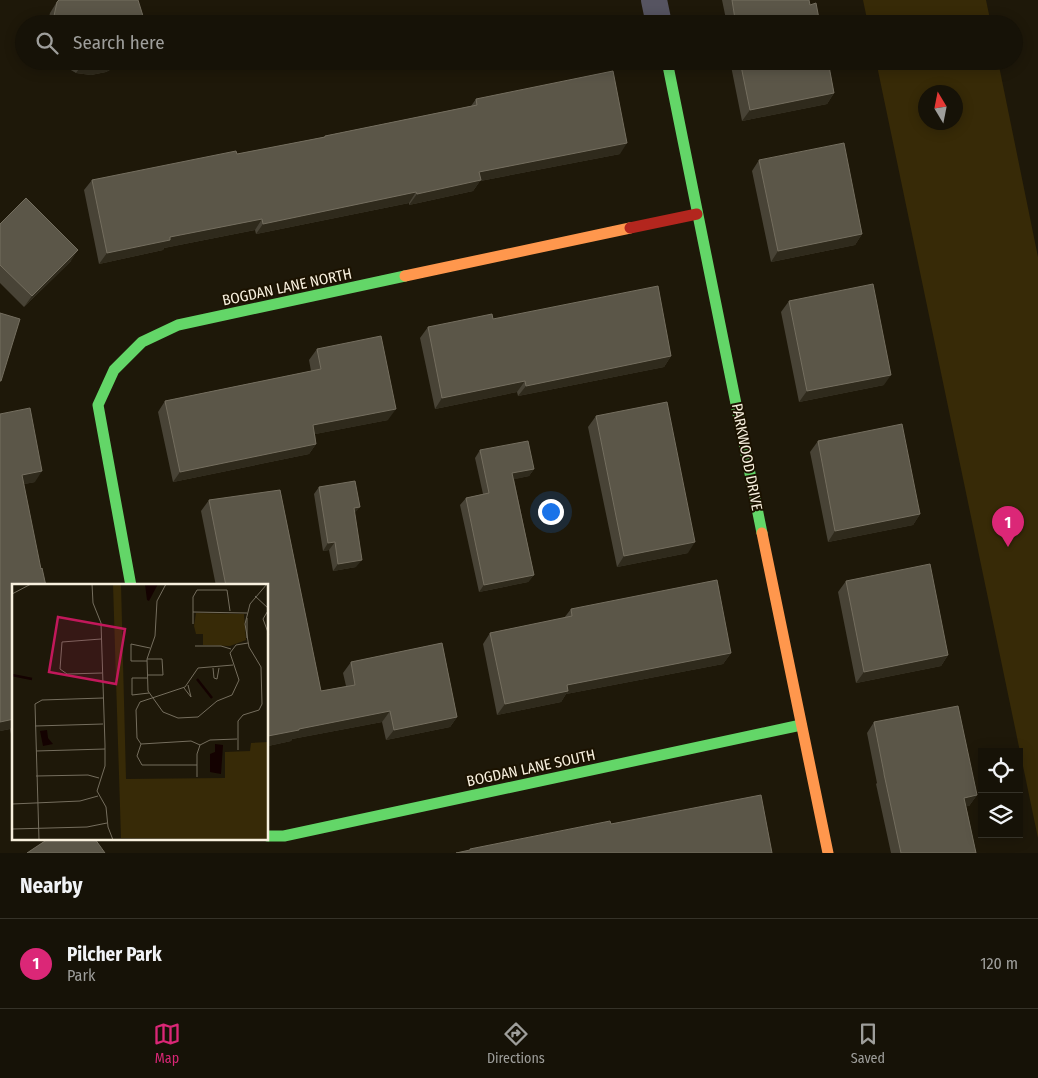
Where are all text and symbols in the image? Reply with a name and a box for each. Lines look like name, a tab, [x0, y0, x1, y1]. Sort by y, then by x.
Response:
search box	[15, 15, 1023, 70]
icon: search	[33, 29, 61, 57]
text: Search here	[73, 31, 165, 54]
north arrow	[918, 85, 963, 130]
street label: BOGDAN LANE NORTH	[221, 264, 353, 310]
street label: PARKWOOD DRIVE	[728, 402, 766, 512]
your location	[538, 499, 564, 525]
pin: 1	[992, 506, 1024, 547]
inset map	[12, 584, 269, 840]
street label: BOGDAN LANE SOUTH	[465, 746, 597, 790]
map controls	[978, 748, 1023, 838]
button: locate	[978, 748, 1023, 793]
button: layers	[978, 793, 1023, 838]
text: Nearby	[20, 873, 82, 899]
text: Pilcher Park	[67, 943, 162, 966]
text: 1	[33, 954, 39, 973]
text: 120 m	[980, 954, 1018, 973]
text: Park	[67, 966, 95, 985]
tab: Map	[153, 1020, 181, 1067]
tab: Directions	[487, 1020, 545, 1067]
tab: Saved	[851, 1020, 885, 1067]

